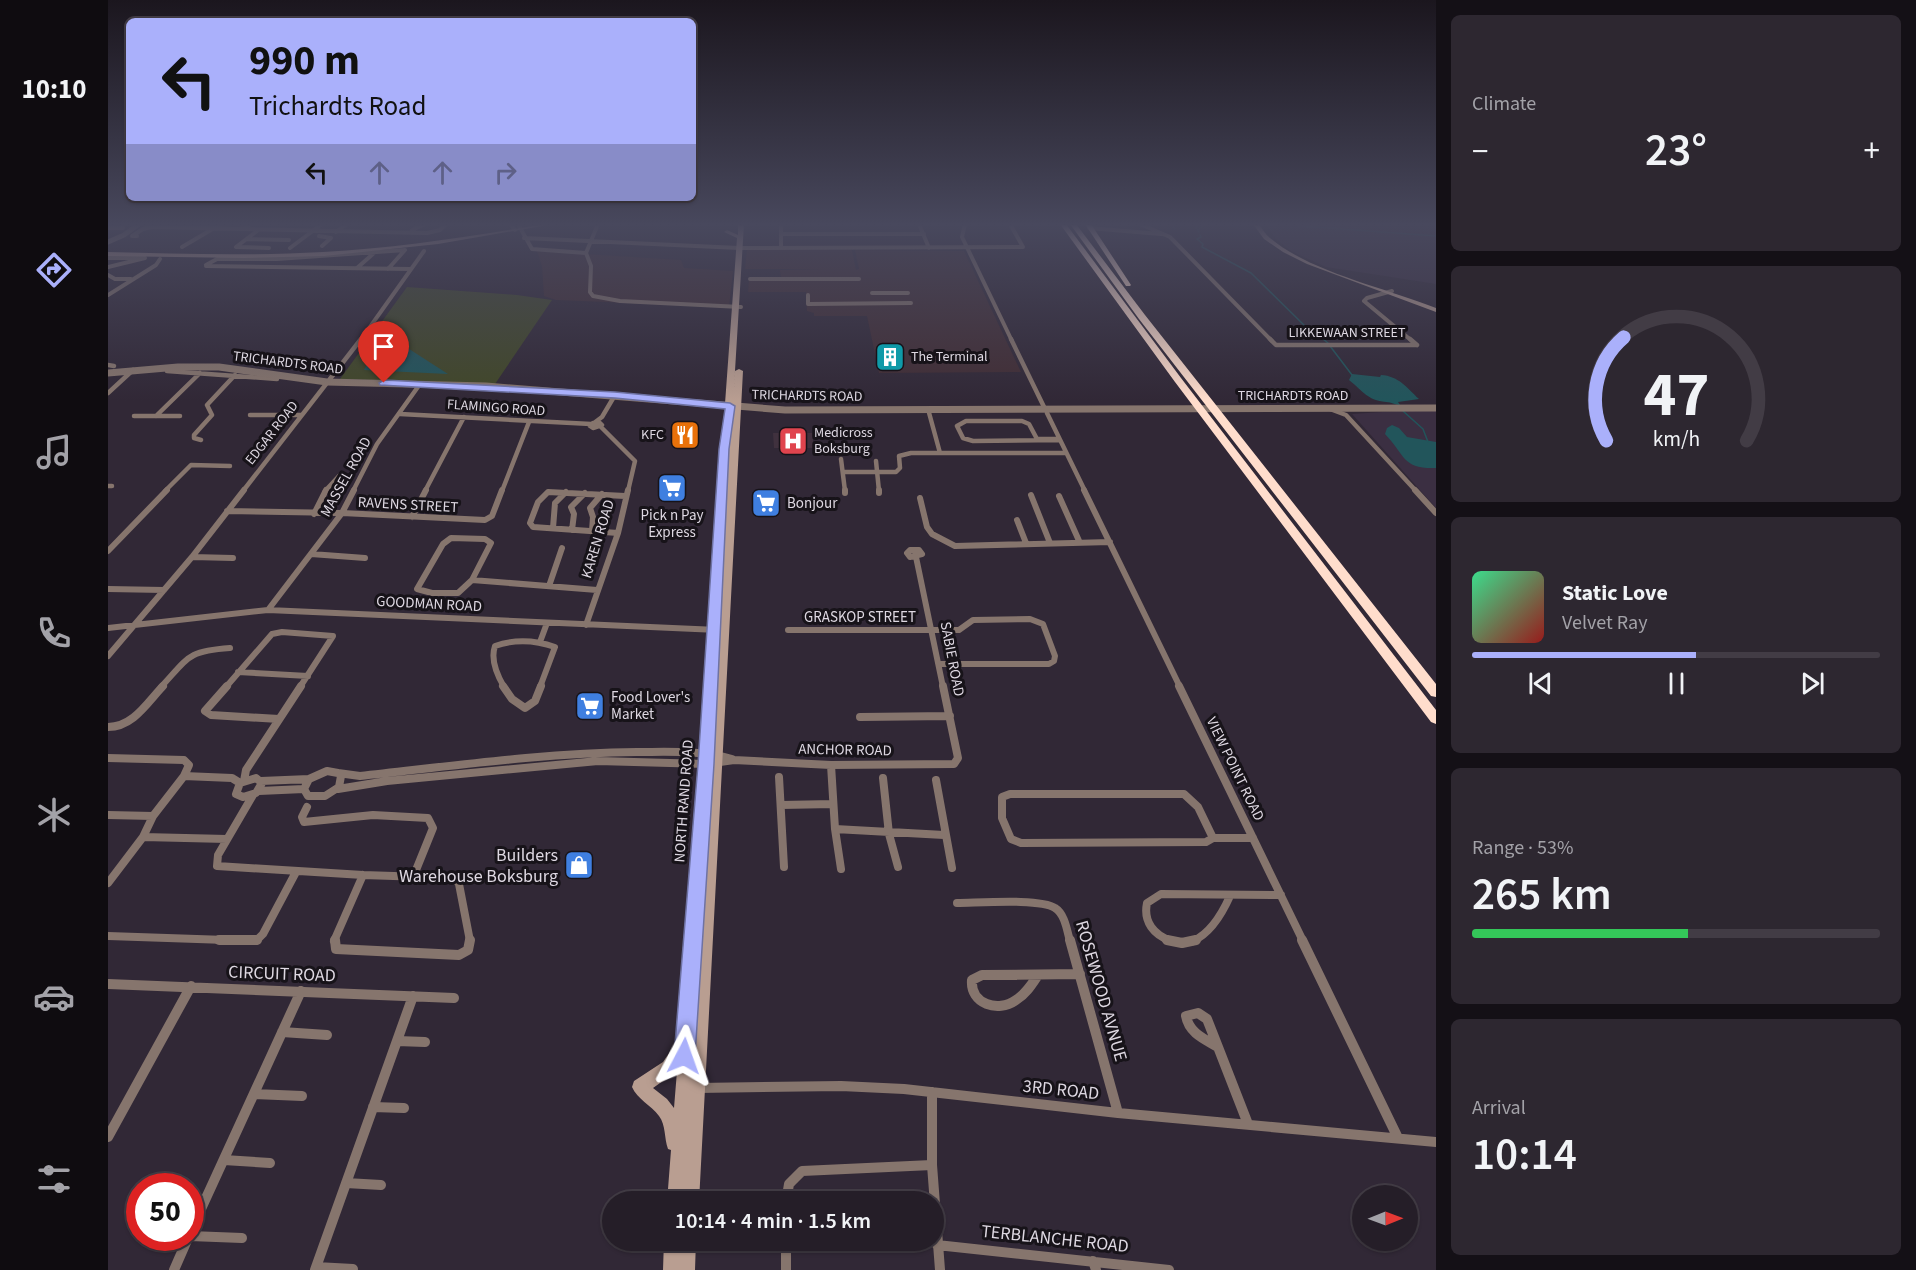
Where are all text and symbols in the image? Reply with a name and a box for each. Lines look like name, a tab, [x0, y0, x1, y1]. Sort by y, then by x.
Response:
text: 990 m	[249, 31, 360, 91]
icon: left	[150, 42, 228, 120]
text: 10:10	[21, 70, 87, 109]
text: Trichardts Road	[249, 87, 426, 126]
text: Climate	[1472, 90, 1536, 118]
text: 23°	[1645, 119, 1707, 183]
text: −	[1472, 128, 1488, 175]
text: +	[1864, 128, 1880, 175]
icon: left	[300, 156, 333, 189]
icon: ahead	[363, 156, 396, 189]
icon: ahead	[426, 156, 459, 189]
icon: right	[489, 156, 522, 189]
icon: directions	[33, 249, 75, 291]
pin	[358, 321, 409, 383]
street label: LIKKEWAAN STREET	[1289, 323, 1406, 343]
icon: arrive	[367, 330, 400, 363]
building icon: The Terminal	[874, 341, 906, 373]
street label: TRICHARDTS ROAD	[232, 346, 344, 380]
place label: The Terminal	[911, 347, 988, 367]
text: 47	[1643, 351, 1709, 440]
street label: TRICHARDTS ROAD	[751, 385, 863, 407]
street label: TRICHARDTS ROAD	[1238, 386, 1348, 406]
street label: FLAMINGO ROAD	[446, 395, 546, 421]
street label: EDGAR ROAD	[241, 397, 303, 469]
restaurant icon: KFC	[669, 419, 701, 451]
place label: Medicross Boksburg	[814, 423, 873, 459]
text: km/h	[1652, 424, 1700, 455]
place label: KFC	[641, 425, 664, 445]
hospital icon: Medicross Boksburg	[777, 425, 809, 457]
icon: music	[33, 431, 75, 473]
street label: MASSEL ROAD	[315, 433, 377, 521]
supermarket icon: Pick n Pay Express	[656, 472, 688, 504]
supermarket icon: Bonjour	[750, 487, 782, 519]
street label: RAVENS STREET	[357, 492, 459, 518]
place label: Bonjour	[787, 493, 838, 514]
street label: KAREN ROAD	[576, 497, 620, 581]
place label: Pick n Pay Express	[640, 505, 704, 543]
text: Static Love	[1562, 577, 1668, 609]
street label: GOODMAN ROAD	[376, 591, 482, 617]
street label: GRASKOP STREET	[804, 607, 916, 628]
text: Velvet Ray	[1562, 609, 1648, 637]
icon: phone	[33, 612, 75, 654]
street label: SABIE ROAD	[934, 620, 970, 698]
icon: previous	[1524, 667, 1557, 700]
icon: pause	[1660, 667, 1693, 700]
icon: next	[1796, 667, 1829, 700]
place label: Food Lover's Market	[611, 687, 690, 725]
supermarket icon: Food Lover's Market	[574, 690, 606, 722]
street label: VIEW POINT ROAD	[1201, 714, 1269, 824]
street label: NORTH RAND ROAD	[669, 739, 699, 863]
street label: ANCHOR ROAD	[798, 739, 892, 761]
icon: climate	[33, 794, 75, 836]
text: Range · 53%	[1472, 834, 1573, 862]
place label: Builders Warehouse Boksburg	[399, 843, 558, 889]
shop icon: Builders Warehouse Boksburg	[563, 849, 595, 881]
text: 265 km	[1472, 863, 1612, 927]
street label: ROSEWOOD AVNUE	[1069, 918, 1133, 1064]
street label: CIRCUIT ROAD	[228, 960, 336, 988]
icon: car	[33, 976, 75, 1018]
position arrow	[652, 1024, 716, 1088]
street label: 3RD ROAD	[1022, 1074, 1100, 1106]
text: Arrival	[1472, 1094, 1526, 1122]
text: 10:14	[1472, 1123, 1577, 1187]
icon: filters	[33, 1158, 75, 1200]
speed limit sign: 50	[126, 1173, 204, 1251]
north arrow	[1352, 1185, 1418, 1251]
map controls	[1352, 1185, 1418, 1251]
text: 10:14 · 4 min · 1.5 km	[675, 1205, 871, 1237]
street label: TERBLANCHE ROAD	[980, 1219, 1130, 1259]

